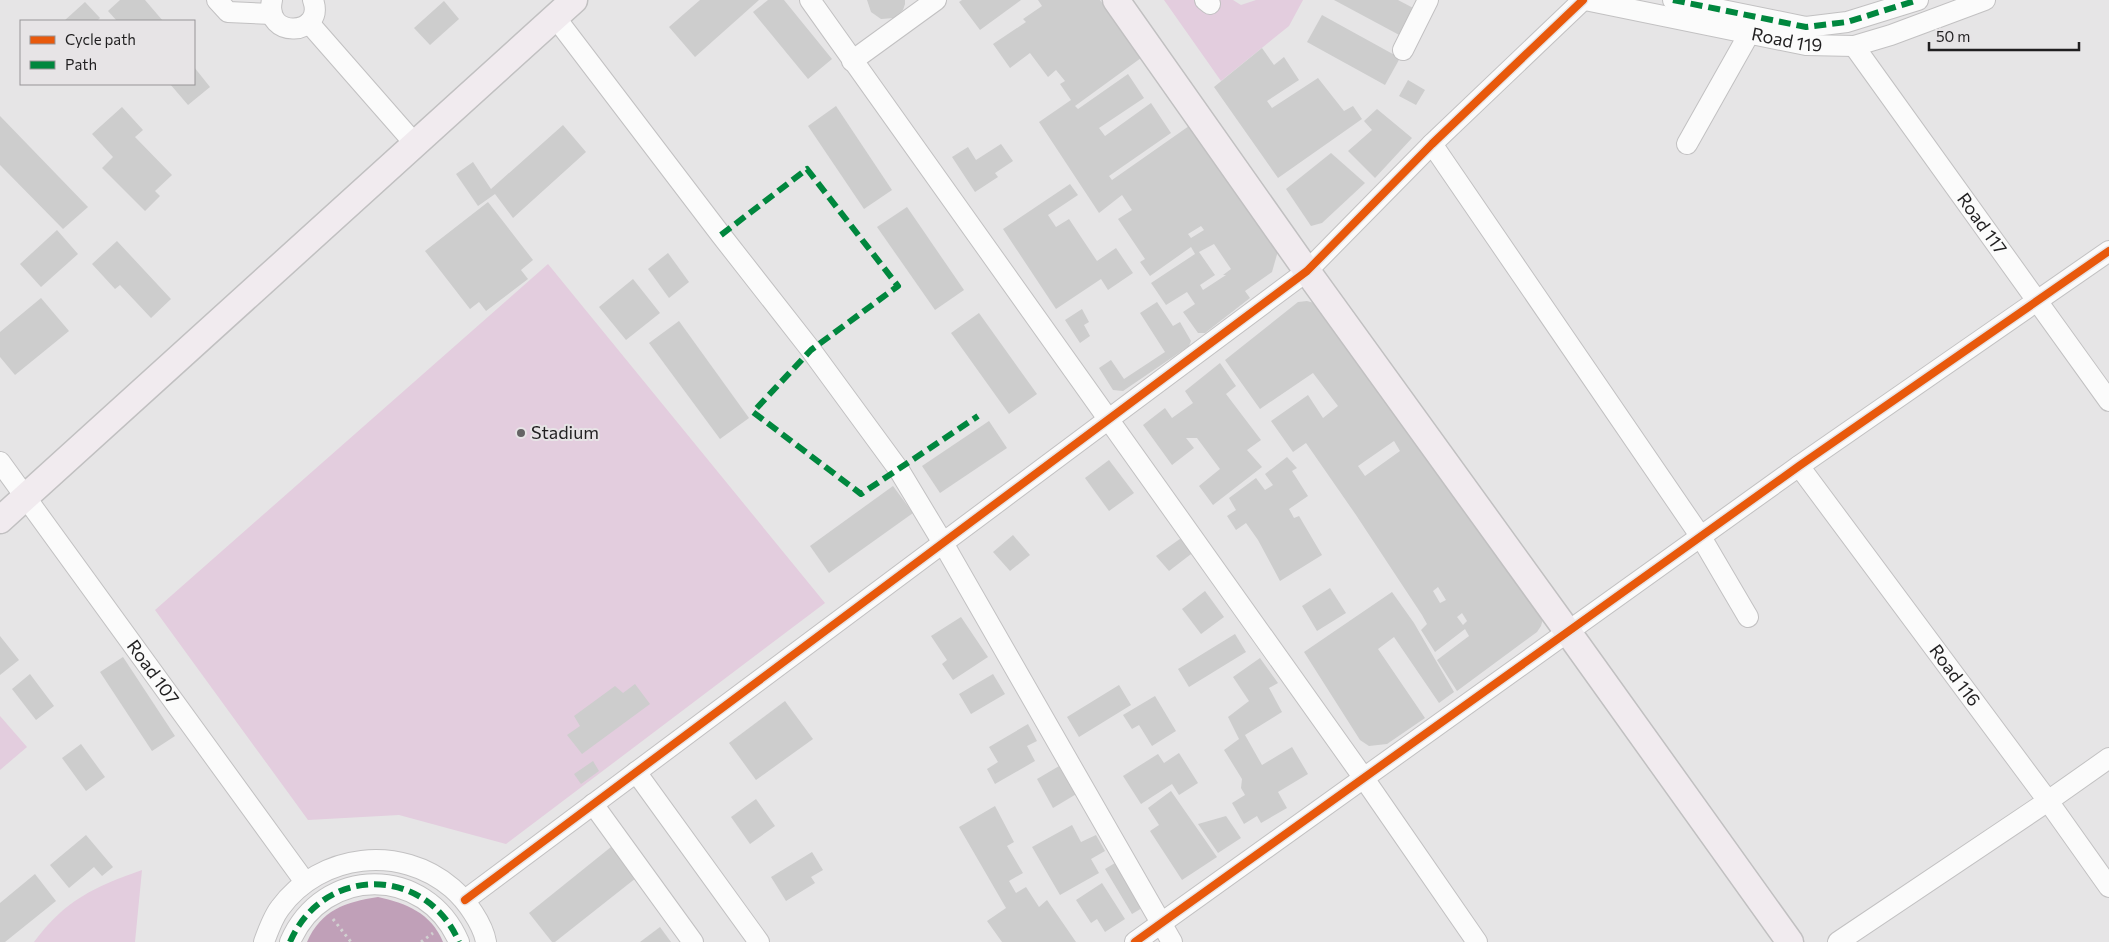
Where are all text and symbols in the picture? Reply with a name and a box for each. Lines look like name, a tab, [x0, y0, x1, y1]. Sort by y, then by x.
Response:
legend	[20, 20, 195, 85]
scale bar	[1929, 20, 2079, 52]
street label: Road 119	[1750, 22, 1823, 55]
text: 50 m	[1936, 27, 1970, 45]
text: Cycle path	[65, 30, 136, 48]
text: Path	[65, 55, 97, 73]
street label: Road 117	[1953, 188, 2012, 258]
place label: Stadium	[531, 421, 599, 443]
marker: Stadium	[515, 427, 527, 439]
street label: Road 107	[123, 635, 184, 708]
street label: Road 116	[1925, 639, 1986, 710]

